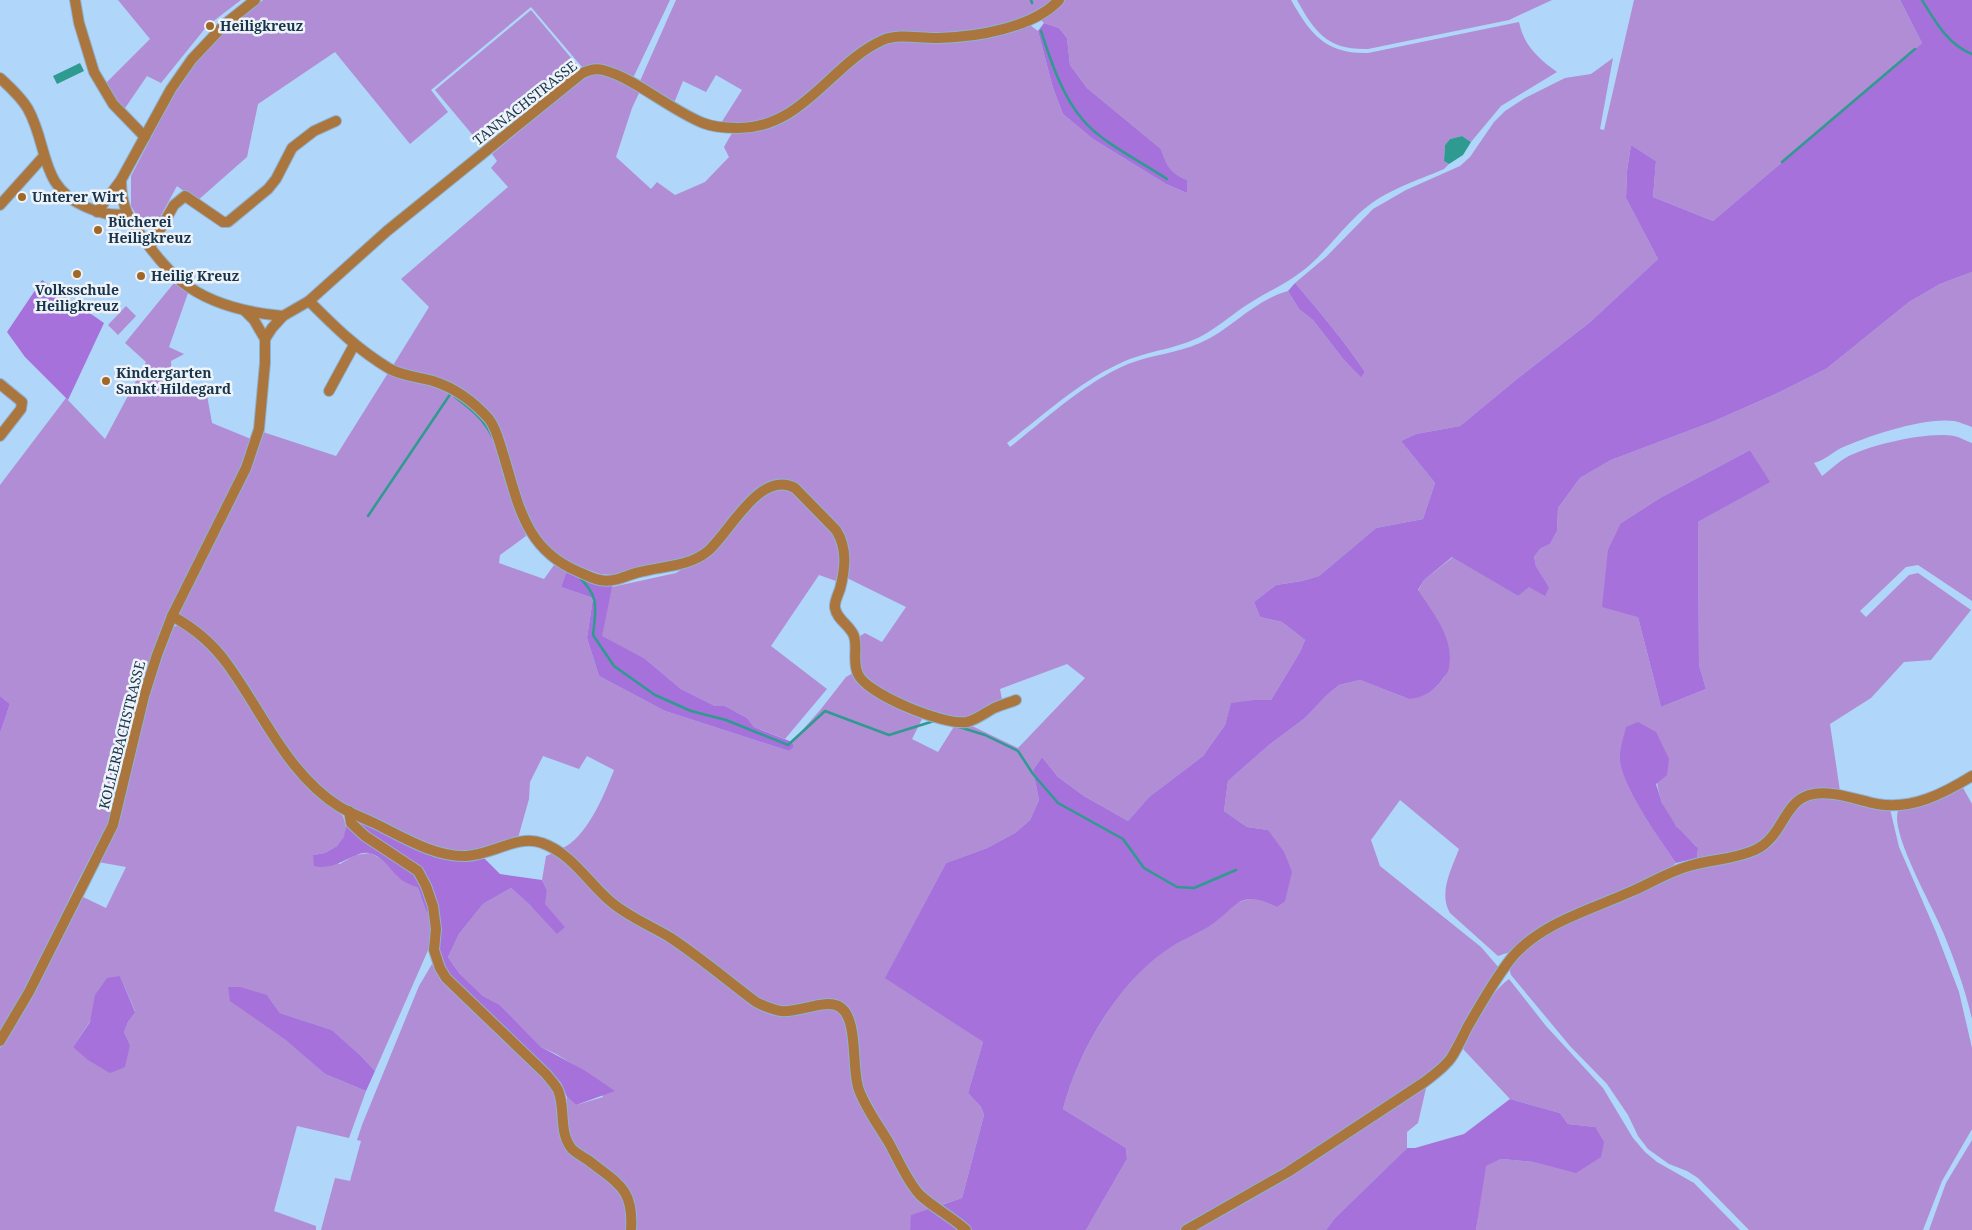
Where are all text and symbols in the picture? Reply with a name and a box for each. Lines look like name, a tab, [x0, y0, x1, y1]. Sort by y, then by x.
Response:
place label: Heiligkreuz	[220, 16, 303, 35]
marker: Heiligkreuz	[204, 20, 216, 32]
street label: TANNACHSTRASSE	[469, 56, 581, 149]
place label: Unterer Wirt	[32, 187, 125, 206]
marker: Unterer Wirt	[16, 191, 28, 203]
place label: Bücherei Heiligkreuz	[108, 212, 191, 247]
marker: Bücherei Heiligkreuz	[92, 224, 104, 236]
place label: Heilig Kreuz	[151, 266, 239, 285]
marker: Volksschule Heiligkreuz	[71, 268, 83, 280]
marker: Heilig Kreuz	[135, 270, 147, 282]
place label: Volksschule Heiligkreuz	[35, 280, 119, 315]
place label: Kindergarten Sankt Hildegard	[116, 363, 231, 398]
marker: Kindergarten Sankt Hildegard	[100, 375, 112, 387]
street label: KOLLERBACHSTRASSE	[94, 658, 149, 811]

